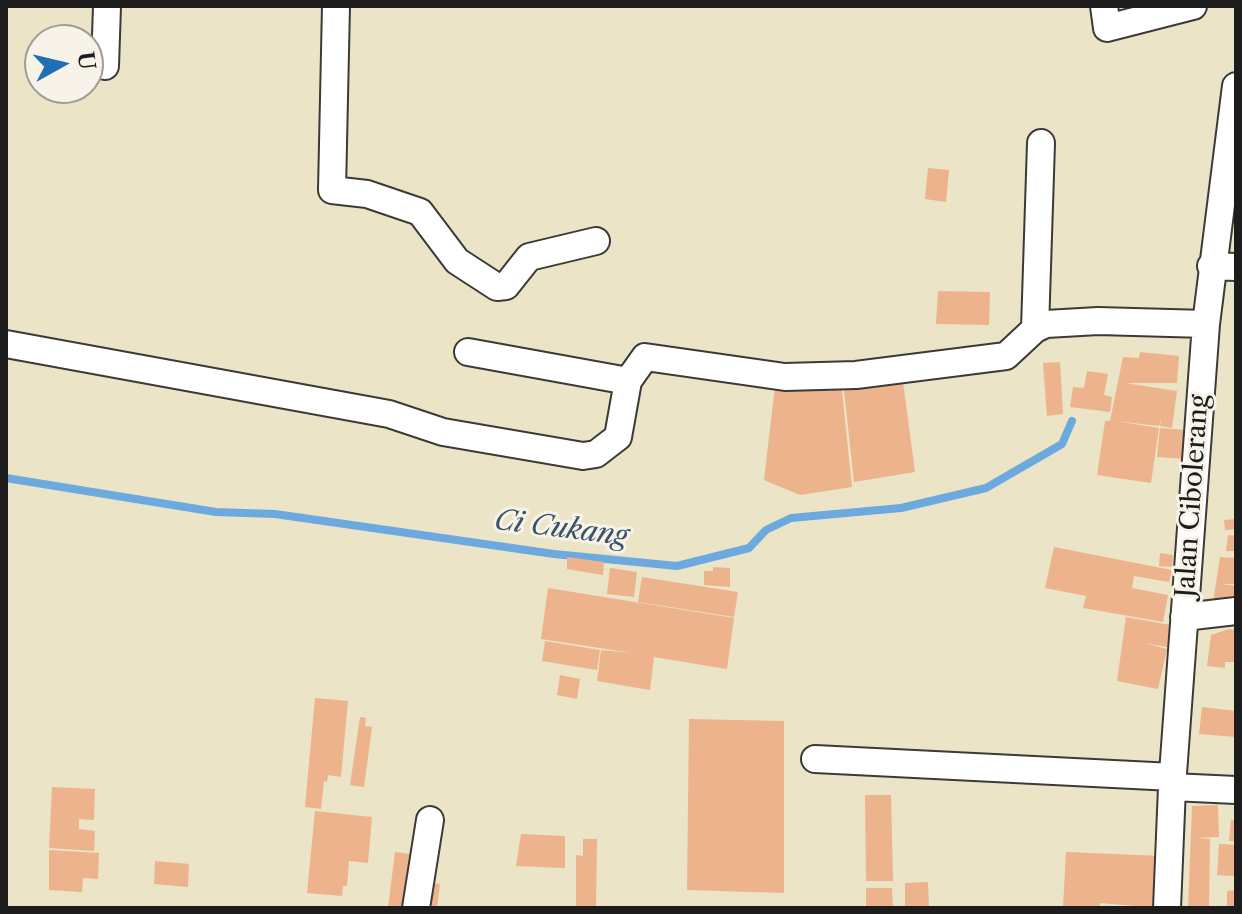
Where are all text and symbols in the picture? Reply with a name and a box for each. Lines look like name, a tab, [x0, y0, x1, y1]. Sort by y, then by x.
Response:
north arrow	[24, 24, 104, 104]
text: U	[72, 50, 101, 72]
street label: Jalan Cibolerang	[1170, 393, 1216, 599]
water label: Ci Cukang	[492, 504, 630, 554]

